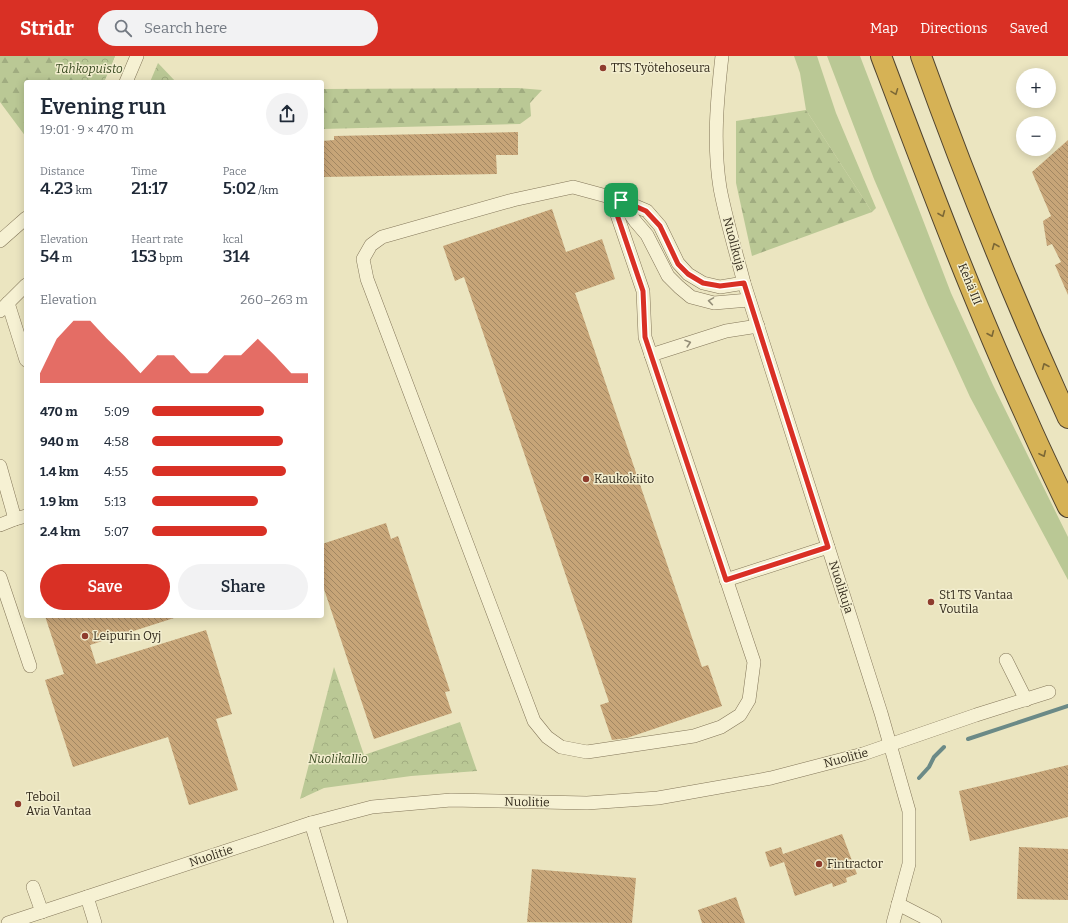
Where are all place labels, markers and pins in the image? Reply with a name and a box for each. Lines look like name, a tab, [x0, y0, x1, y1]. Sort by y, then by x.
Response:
place label: TTS Työtehoseura	[611, 61, 711, 75]
marker: TTS Työtehoseura	[598, 63, 608, 73]
pin	[604, 183, 638, 217]
place label: Kaukokiito	[594, 472, 654, 486]
marker: Kaukokiito	[581, 474, 591, 484]
place label: St1 TS Vantaa Voutila	[939, 588, 1013, 616]
marker: St1 TS Vantaa Voutila	[926, 597, 936, 607]
place label: Leipurin Oyj	[93, 629, 161, 643]
marker: Leipurin Oyj	[80, 631, 90, 641]
place label: Teboil Avia Vantaa	[26, 790, 92, 818]
marker: Teboil Avia Vantaa	[13, 799, 23, 809]
place label: Fintractor	[827, 857, 884, 871]
marker: Fintractor	[814, 859, 824, 869]

